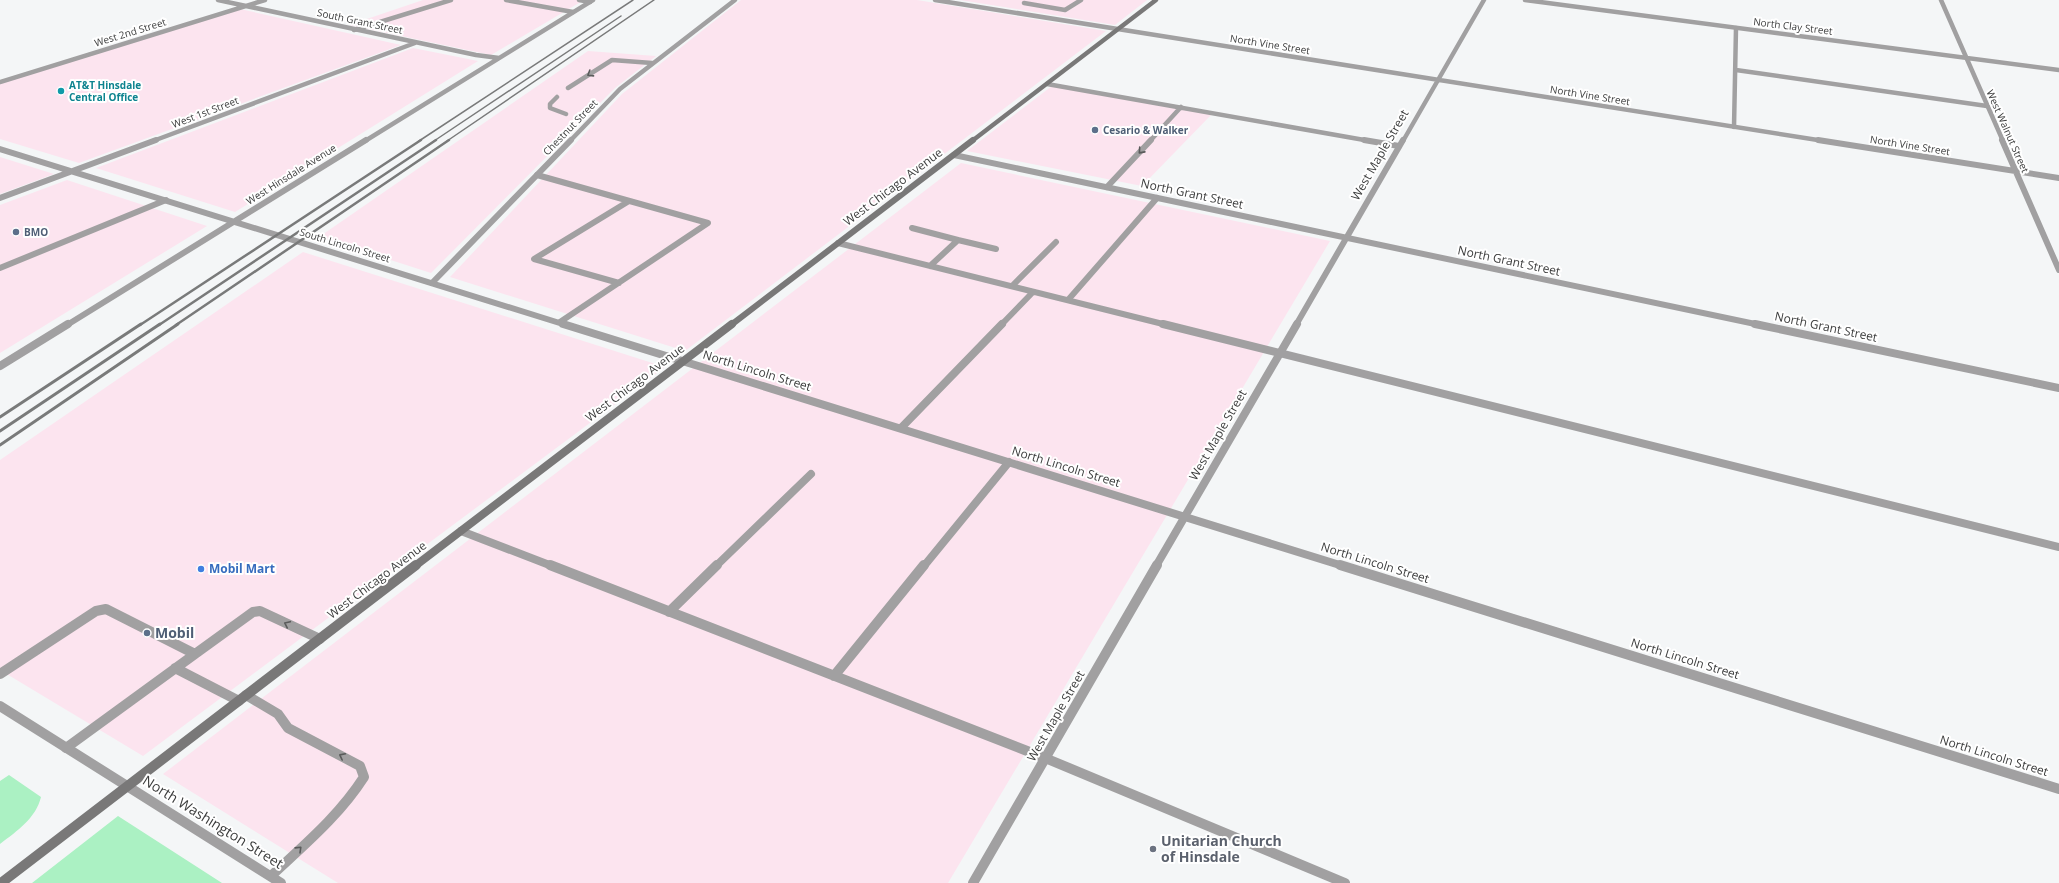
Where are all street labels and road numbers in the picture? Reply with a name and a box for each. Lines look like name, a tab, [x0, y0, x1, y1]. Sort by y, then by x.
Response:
street label: South Grant Street	[316, 5, 404, 37]
street label: West 2nd Street	[92, 14, 168, 50]
street label: North Clay Street	[1753, 14, 1834, 38]
street label: North Vine Street	[1229, 31, 1311, 57]
street label: North Vine Street	[1549, 82, 1631, 108]
street label: West Walnut Street	[1983, 87, 2033, 175]
street label: West 1st Street	[170, 93, 241, 131]
street label: Chestnut Street	[540, 96, 601, 158]
street label: West Maple Street	[1347, 106, 1412, 203]
street label: North Vine Street	[1869, 132, 1951, 158]
street label: West Hinsdale Avenue	[243, 140, 339, 207]
street label: West Chicago Avenue	[840, 144, 946, 229]
street label: North Grant Street	[1139, 174, 1245, 213]
street label: South Lincoln Street	[298, 225, 392, 266]
street label: North Grant Street	[1456, 241, 1562, 280]
street label: North Grant Street	[1773, 307, 1879, 346]
street label: West Chicago Avenue	[582, 340, 688, 425]
street label: North Lincoln Street	[701, 346, 813, 395]
street label: West Maple Street	[1185, 386, 1250, 483]
street label: North Lincoln Street	[1010, 442, 1122, 491]
street label: West Chicago Avenue	[324, 537, 430, 622]
street label: North Lincoln Street	[1319, 538, 1431, 587]
street label: North Lincoln Street	[1629, 634, 1741, 683]
street label: West Maple Street	[1023, 667, 1088, 764]
street label: North Lincoln Street	[1938, 731, 2050, 780]
street label: North Washington Street	[139, 771, 287, 873]

